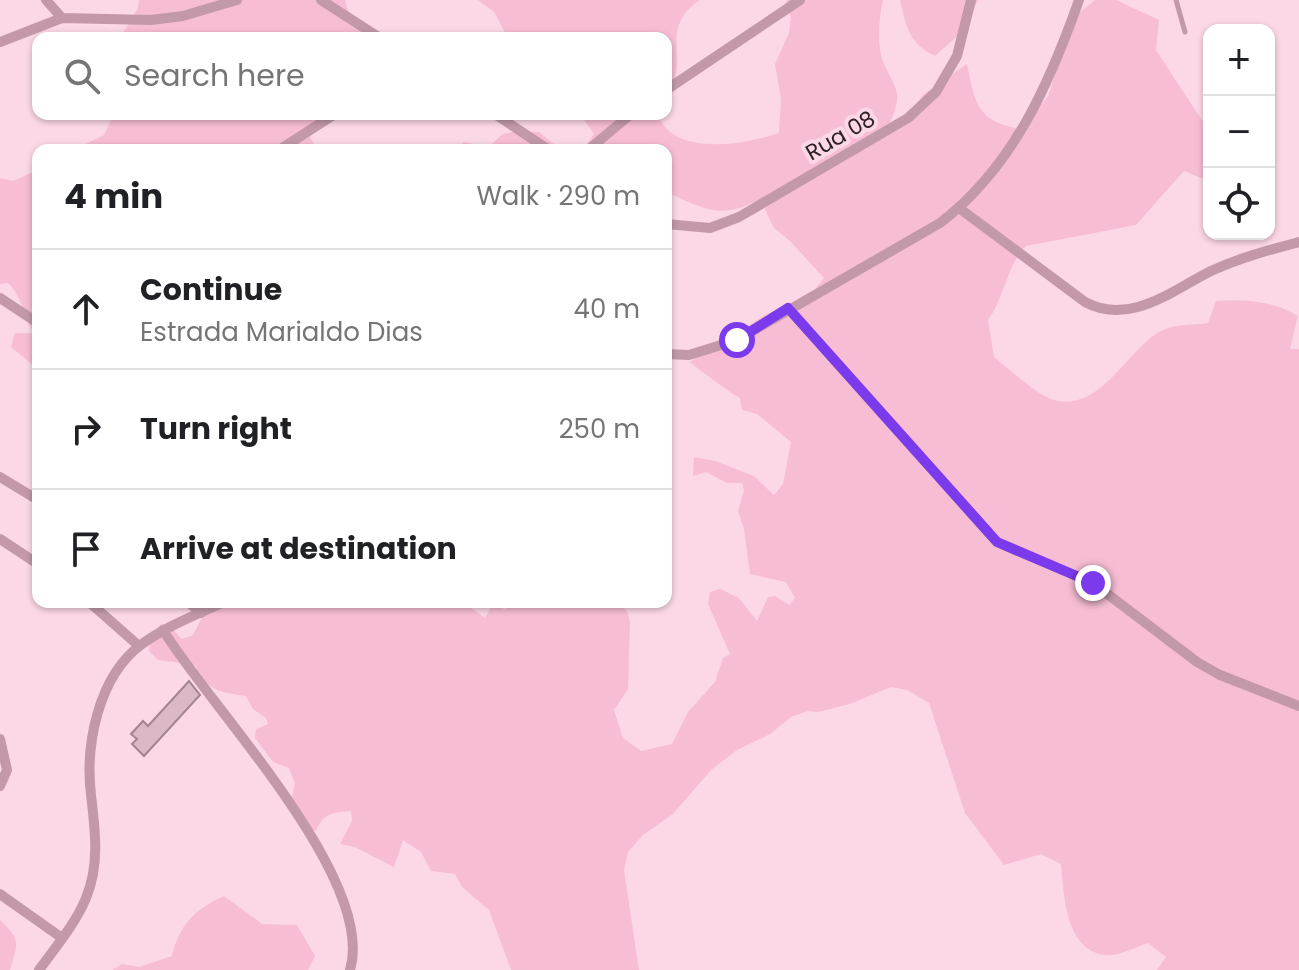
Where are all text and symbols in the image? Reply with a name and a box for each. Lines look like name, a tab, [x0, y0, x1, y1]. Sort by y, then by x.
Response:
map controls	[1203, 24, 1275, 240]
button: +	[1203, 24, 1275, 96]
search box	[32, 32, 672, 120]
icon: search	[60, 54, 104, 98]
text: Search here	[124, 54, 305, 97]
button: −	[1203, 96, 1275, 168]
street label: Rua 08	[800, 103, 881, 168]
button: locate	[1203, 168, 1275, 240]
text: 4 min	[64, 172, 163, 220]
text: Walk · 290 m	[476, 178, 640, 214]
text: Continue	[140, 268, 282, 311]
icon: ahead	[64, 287, 108, 331]
text: 40 m	[574, 291, 640, 327]
text: Estrada Marialdo Dias	[140, 314, 423, 350]
route start	[719, 322, 755, 358]
icon: right	[64, 407, 108, 451]
text: Turn right	[140, 407, 292, 450]
text: 250 m	[559, 411, 640, 447]
icon: arrive	[64, 527, 108, 571]
text: Arrive at destination	[140, 527, 457, 570]
route end	[1075, 565, 1111, 601]

